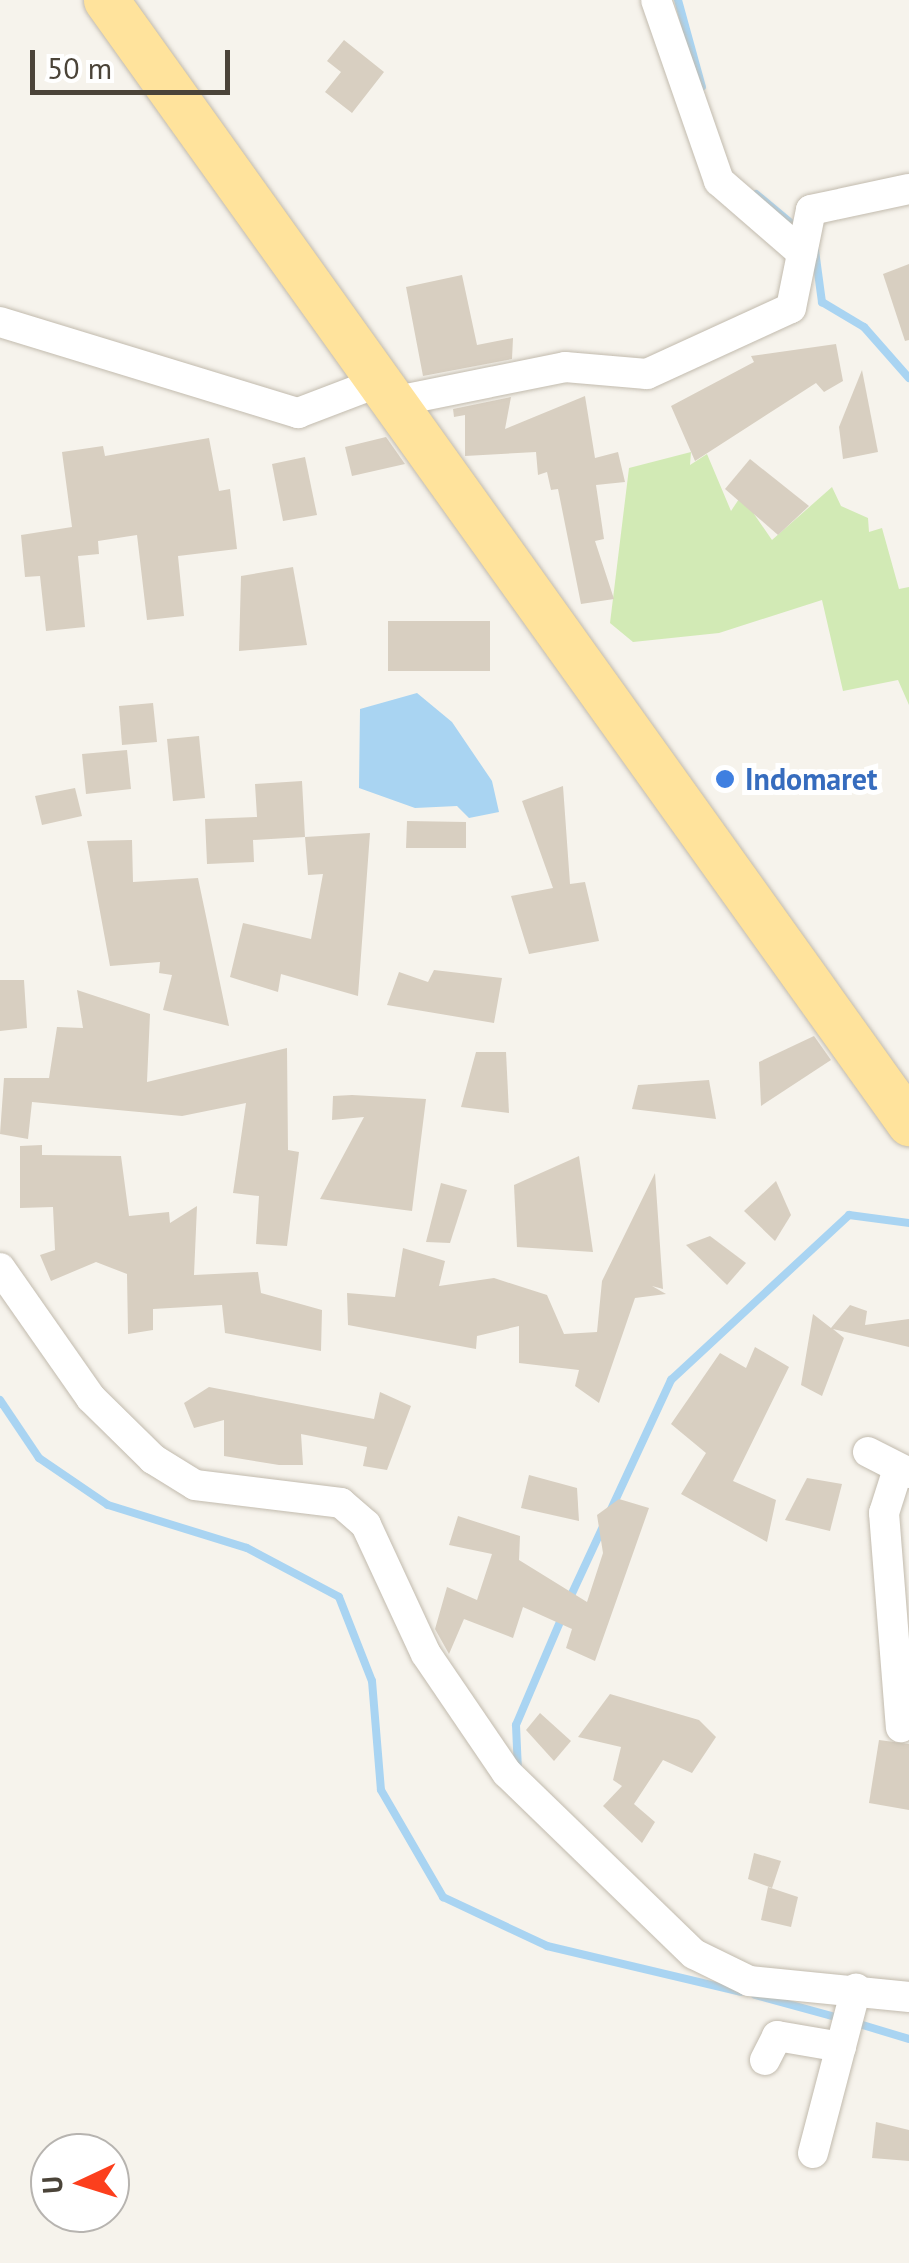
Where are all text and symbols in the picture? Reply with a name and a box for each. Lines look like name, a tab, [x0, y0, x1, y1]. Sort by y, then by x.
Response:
scale bar	[35, 30, 235, 92]
text: 50 m	[47, 48, 112, 87]
place label: Indomaret	[745, 761, 877, 797]
marker: Indomaret	[714, 768, 736, 790]
north arrow	[30, 2133, 130, 2233]
text: U	[33, 2175, 71, 2195]

